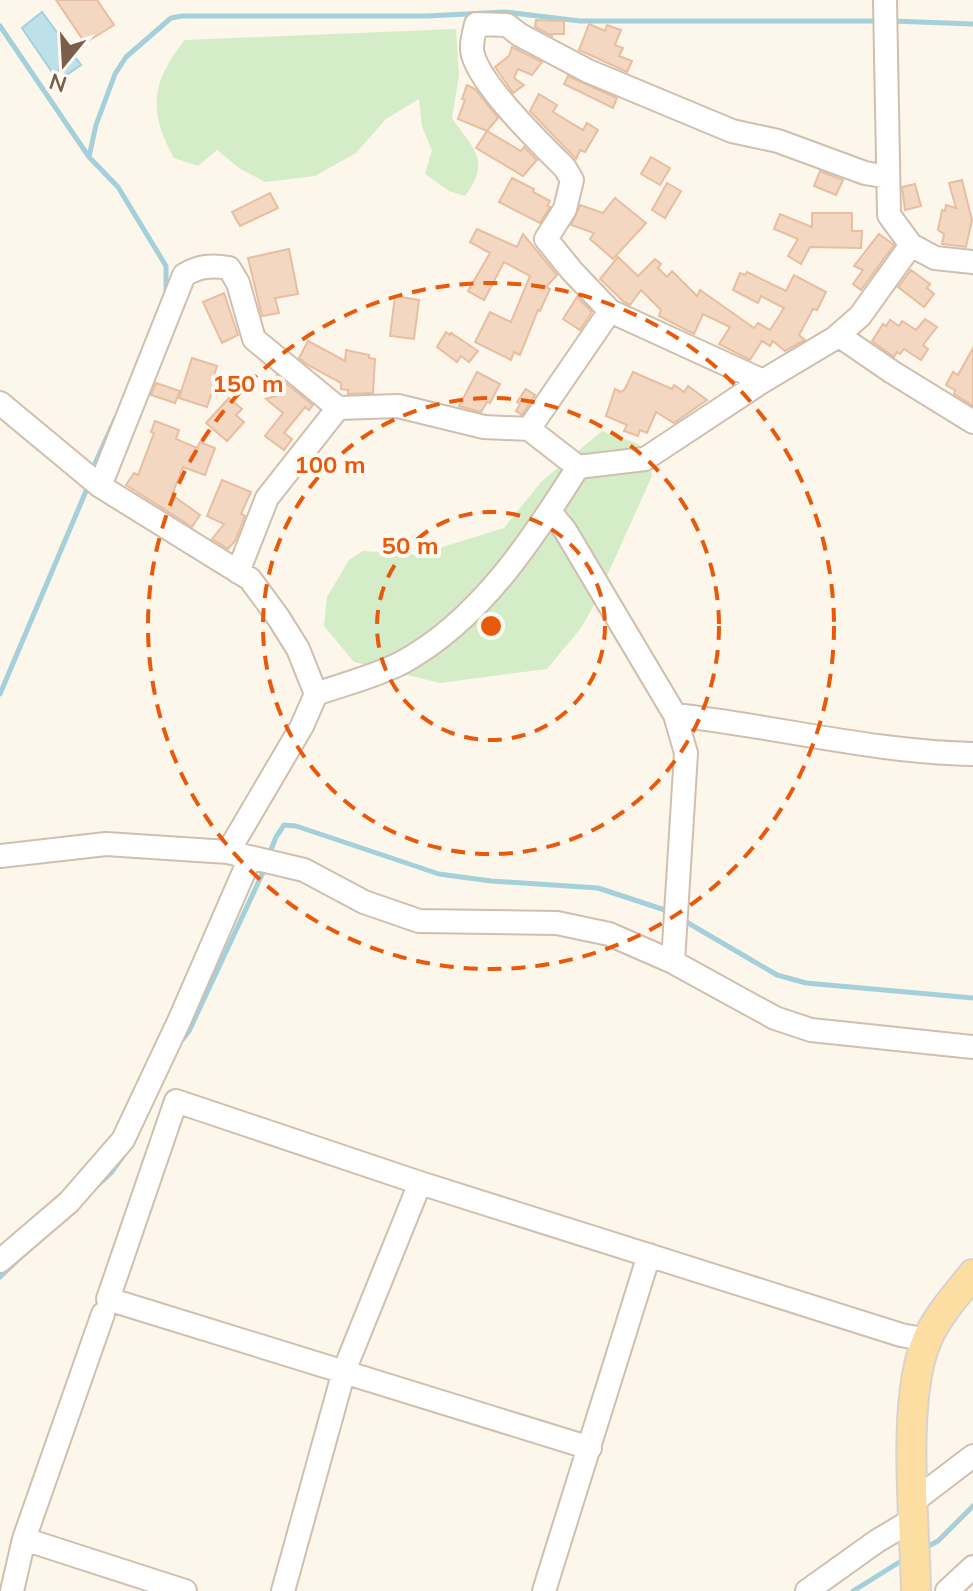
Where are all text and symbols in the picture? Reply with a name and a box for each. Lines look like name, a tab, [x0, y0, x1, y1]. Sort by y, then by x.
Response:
north arrow	[24, 24, 104, 104]
text: N	[46, 67, 70, 99]
text: 150 m	[212, 368, 284, 398]
text: 100 m	[294, 449, 366, 479]
text: 50 m	[382, 530, 438, 560]
centre of rings	[477, 612, 505, 640]

